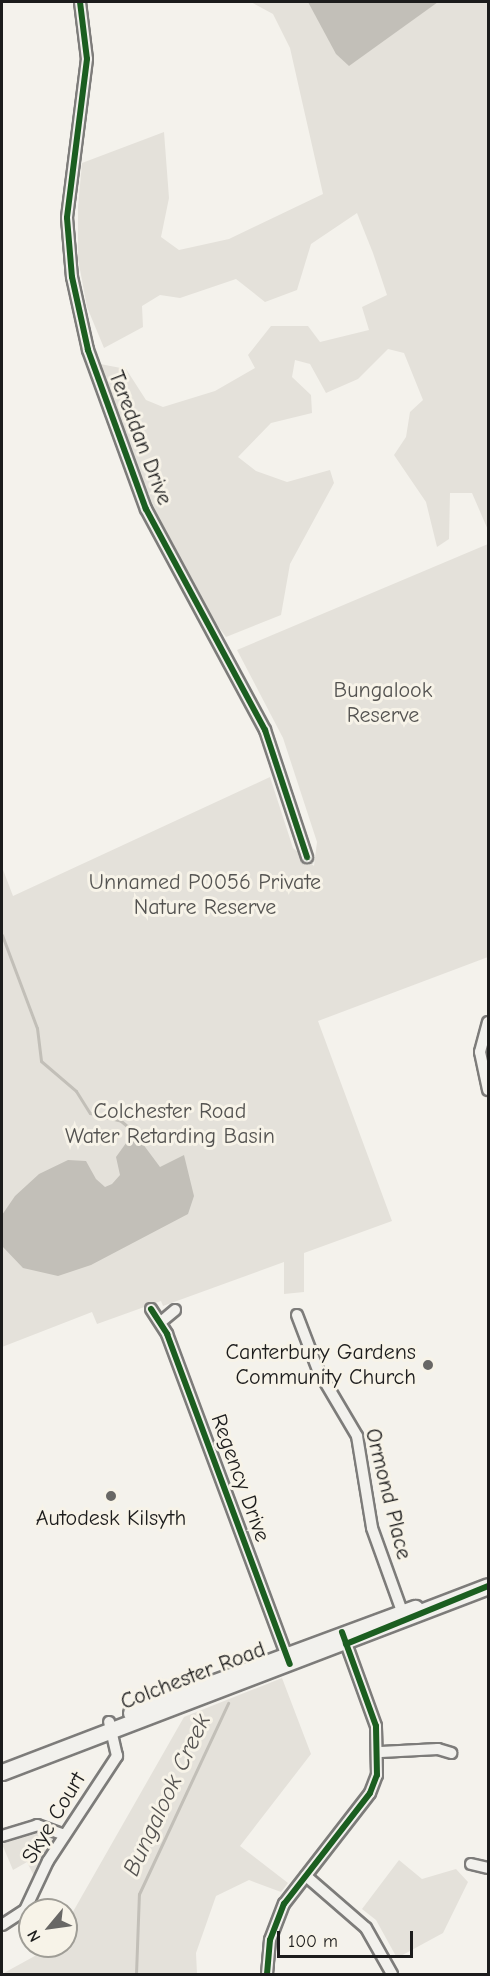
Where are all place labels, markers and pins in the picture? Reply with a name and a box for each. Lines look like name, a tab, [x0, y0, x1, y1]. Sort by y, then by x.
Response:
place label: Canterbury Gardens Community Church	[225, 1339, 416, 1390]
marker: Canterbury Gardens Community Church	[421, 1358, 435, 1372]
marker: Autodesk Kilsyth	[104, 1489, 118, 1503]
place label: Autodesk Kilsyth	[36, 1506, 186, 1532]

